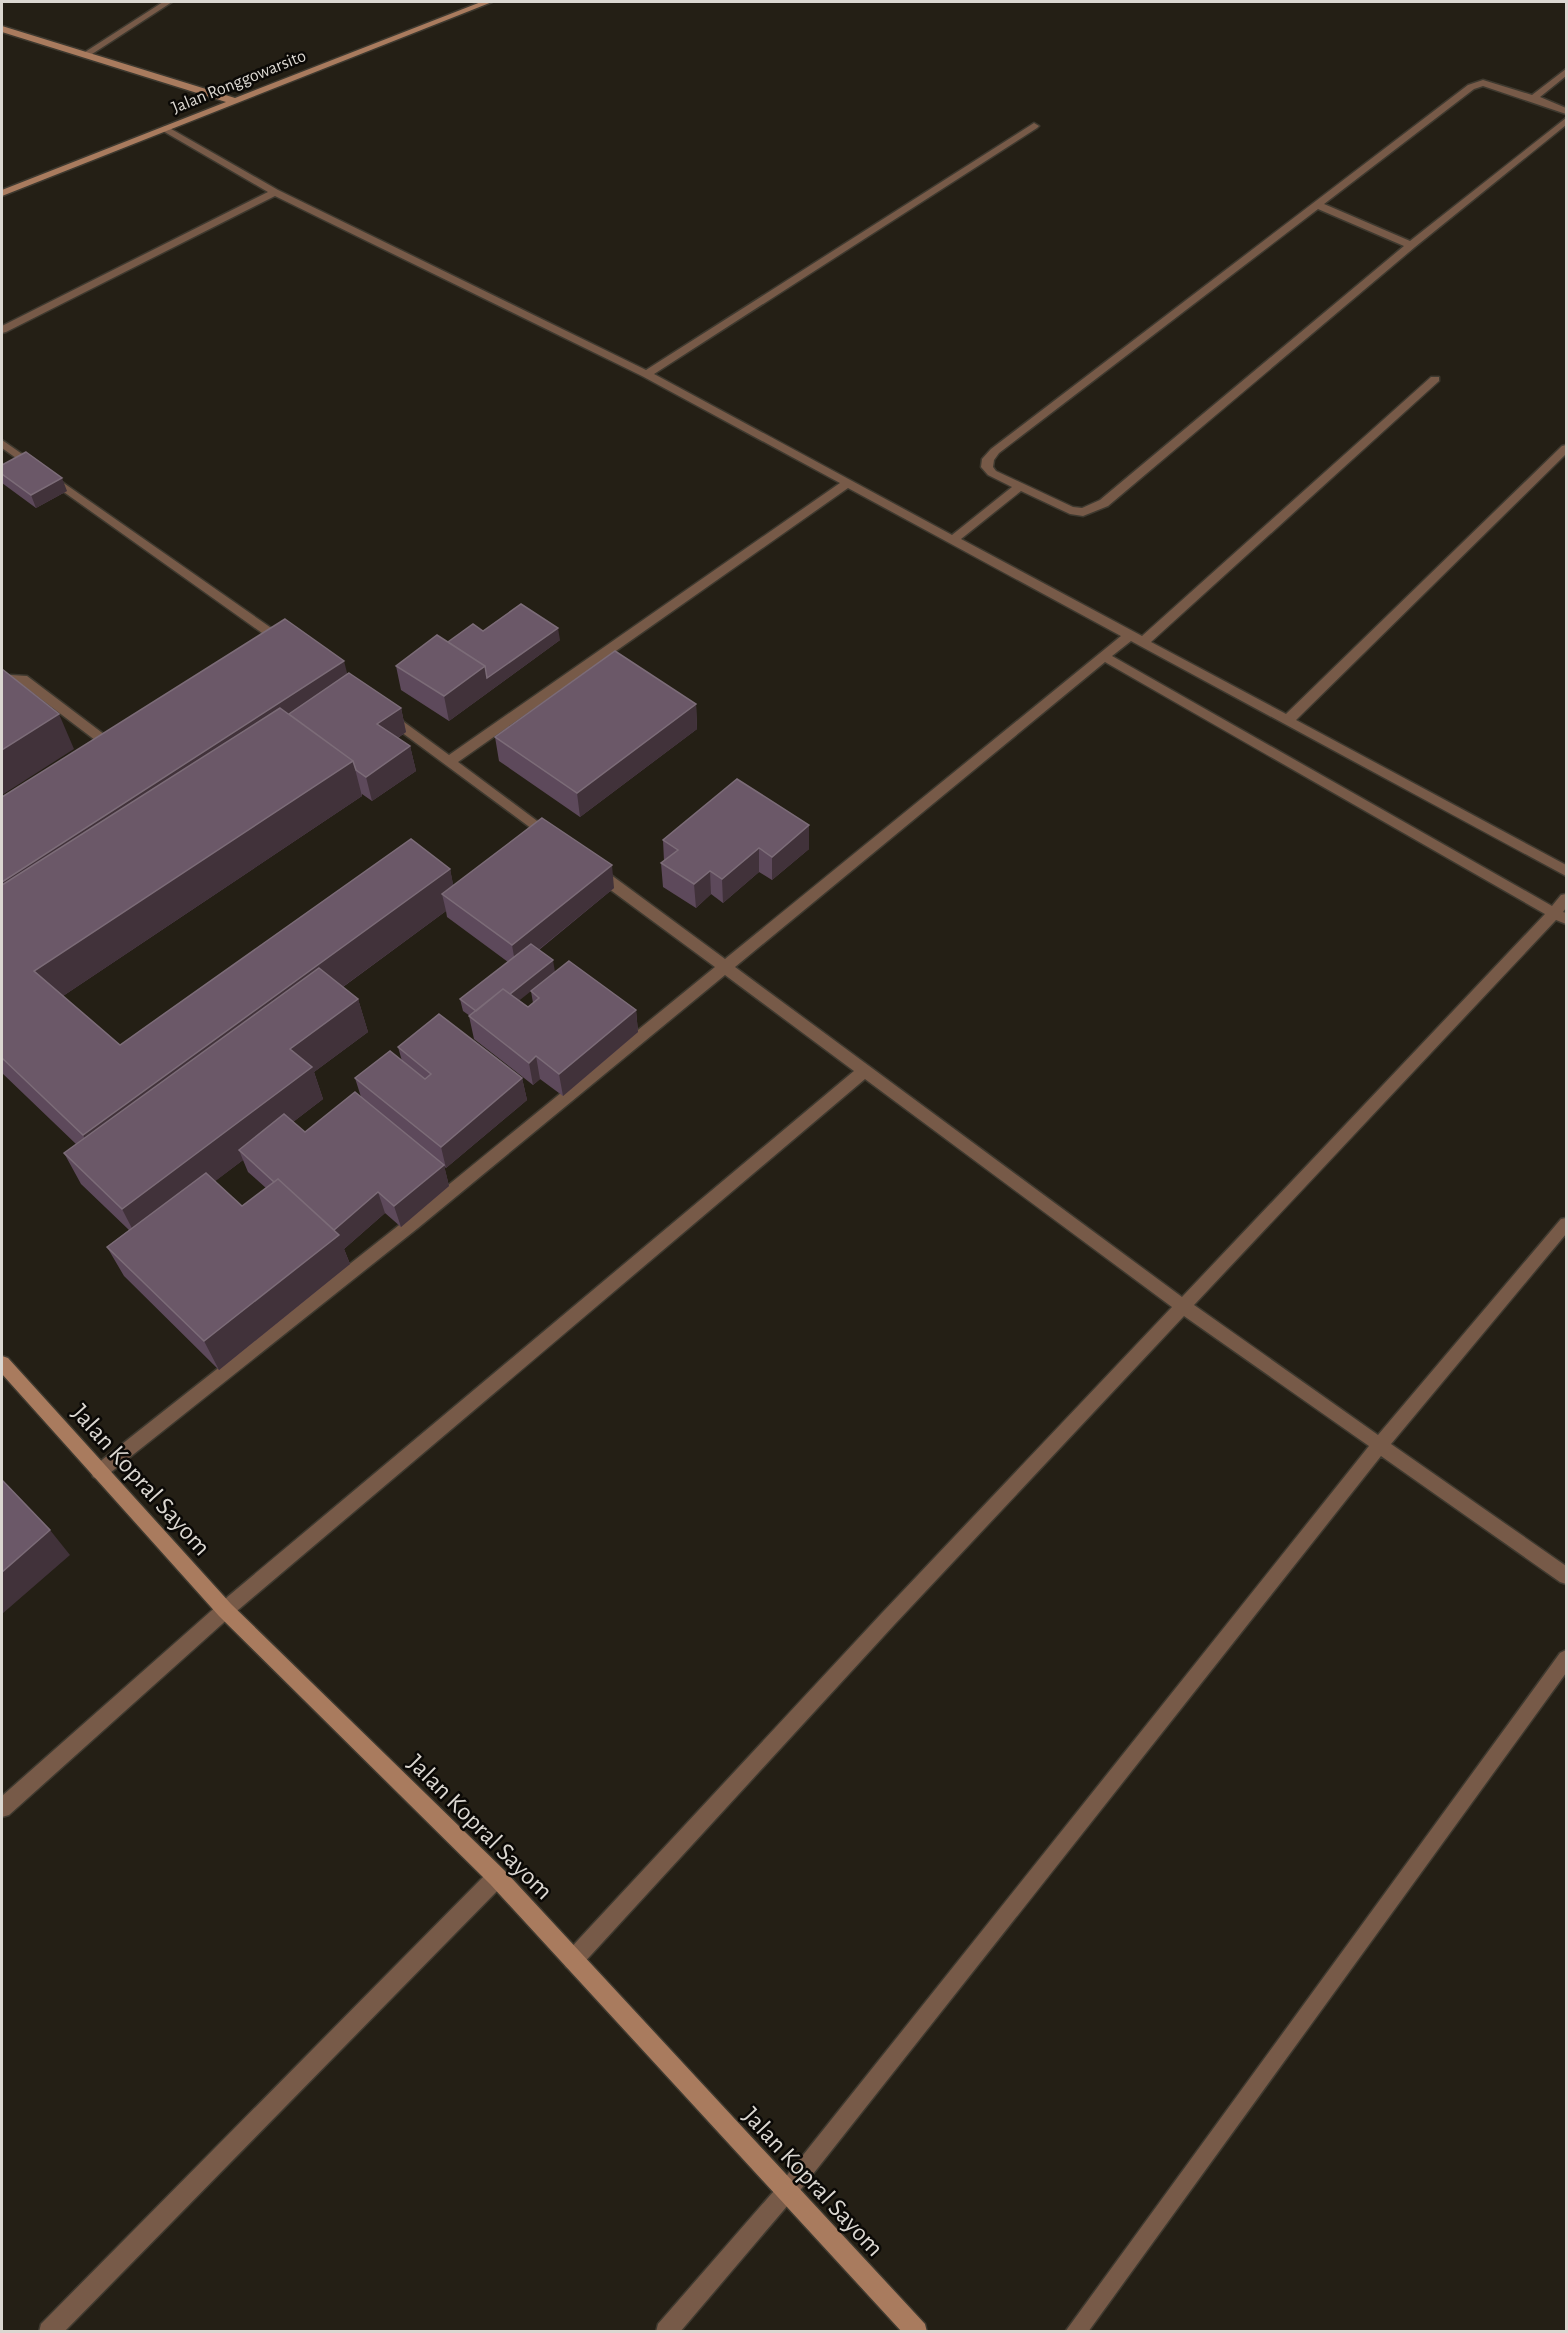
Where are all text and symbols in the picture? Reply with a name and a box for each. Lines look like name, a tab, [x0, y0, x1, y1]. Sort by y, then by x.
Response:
street label: Jalan Ronggowarsito	[169, 47, 309, 117]
street label: Jalan Kopral Sayom	[67, 1400, 215, 1560]
street label: Jalan Kopral Sayom	[403, 1750, 557, 1904]
street label: Jalan Kopral Sayom	[738, 2103, 888, 2261]

